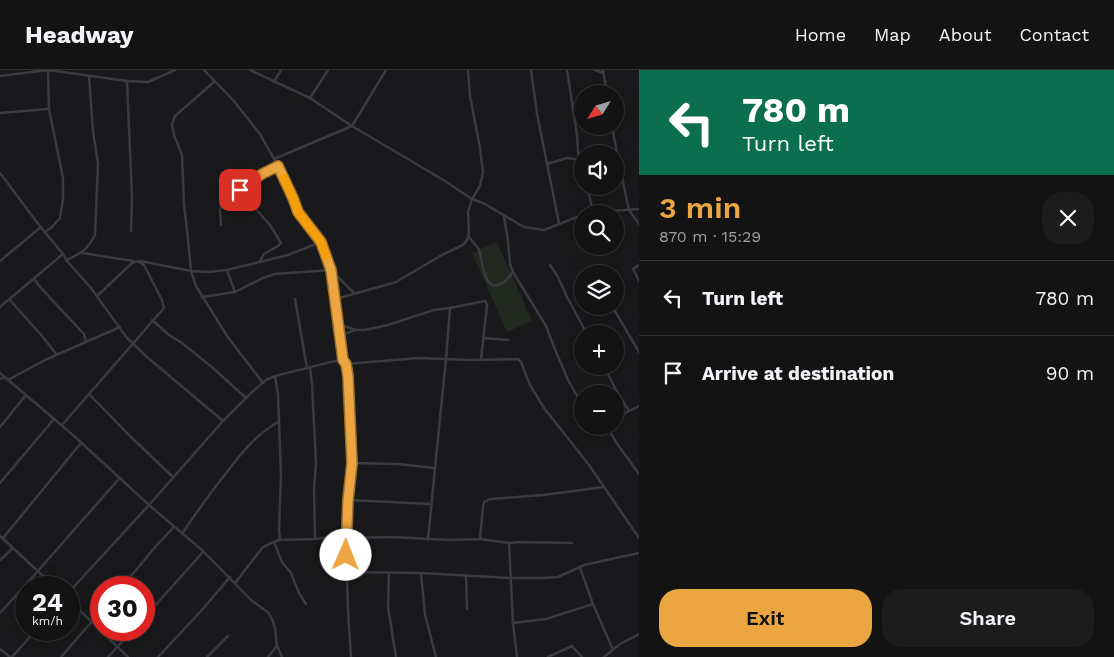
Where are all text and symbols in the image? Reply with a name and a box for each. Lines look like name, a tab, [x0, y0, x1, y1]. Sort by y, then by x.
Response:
text: Headway	[25, 21, 134, 49]
text: Home	[795, 24, 846, 45]
text: Map	[874, 24, 911, 45]
text: About	[939, 24, 991, 45]
text: Contact	[1019, 24, 1089, 45]
north arrow	[574, 85, 624, 135]
map controls	[574, 85, 624, 435]
text: 780 m	[742, 89, 850, 131]
icon: left	[659, 90, 724, 155]
text: Turn left	[742, 131, 834, 156]
button: sound	[574, 145, 624, 195]
pin	[219, 169, 261, 211]
icon: arrive	[226, 176, 254, 204]
text: 3 min	[659, 190, 741, 225]
button: close	[1042, 192, 1094, 244]
button: search	[574, 205, 624, 255]
text: 870 m · 15:29	[659, 227, 761, 246]
button: layers	[574, 265, 624, 315]
icon: left	[659, 284, 687, 312]
text: Turn left	[702, 287, 783, 310]
text: 780 m	[1036, 287, 1094, 310]
button: +	[574, 325, 624, 375]
icon: arrive	[659, 359, 687, 387]
text: Arrive at destination	[702, 362, 894, 385]
text: 90 m	[1046, 362, 1094, 385]
button: −	[574, 385, 624, 435]
position arrow	[319, 528, 371, 580]
speed limit sign: 30	[90, 576, 155, 641]
text: 24	[32, 588, 63, 617]
button: Exit	[659, 589, 872, 647]
button: Share	[882, 589, 1094, 647]
text: km/h	[32, 614, 63, 628]

